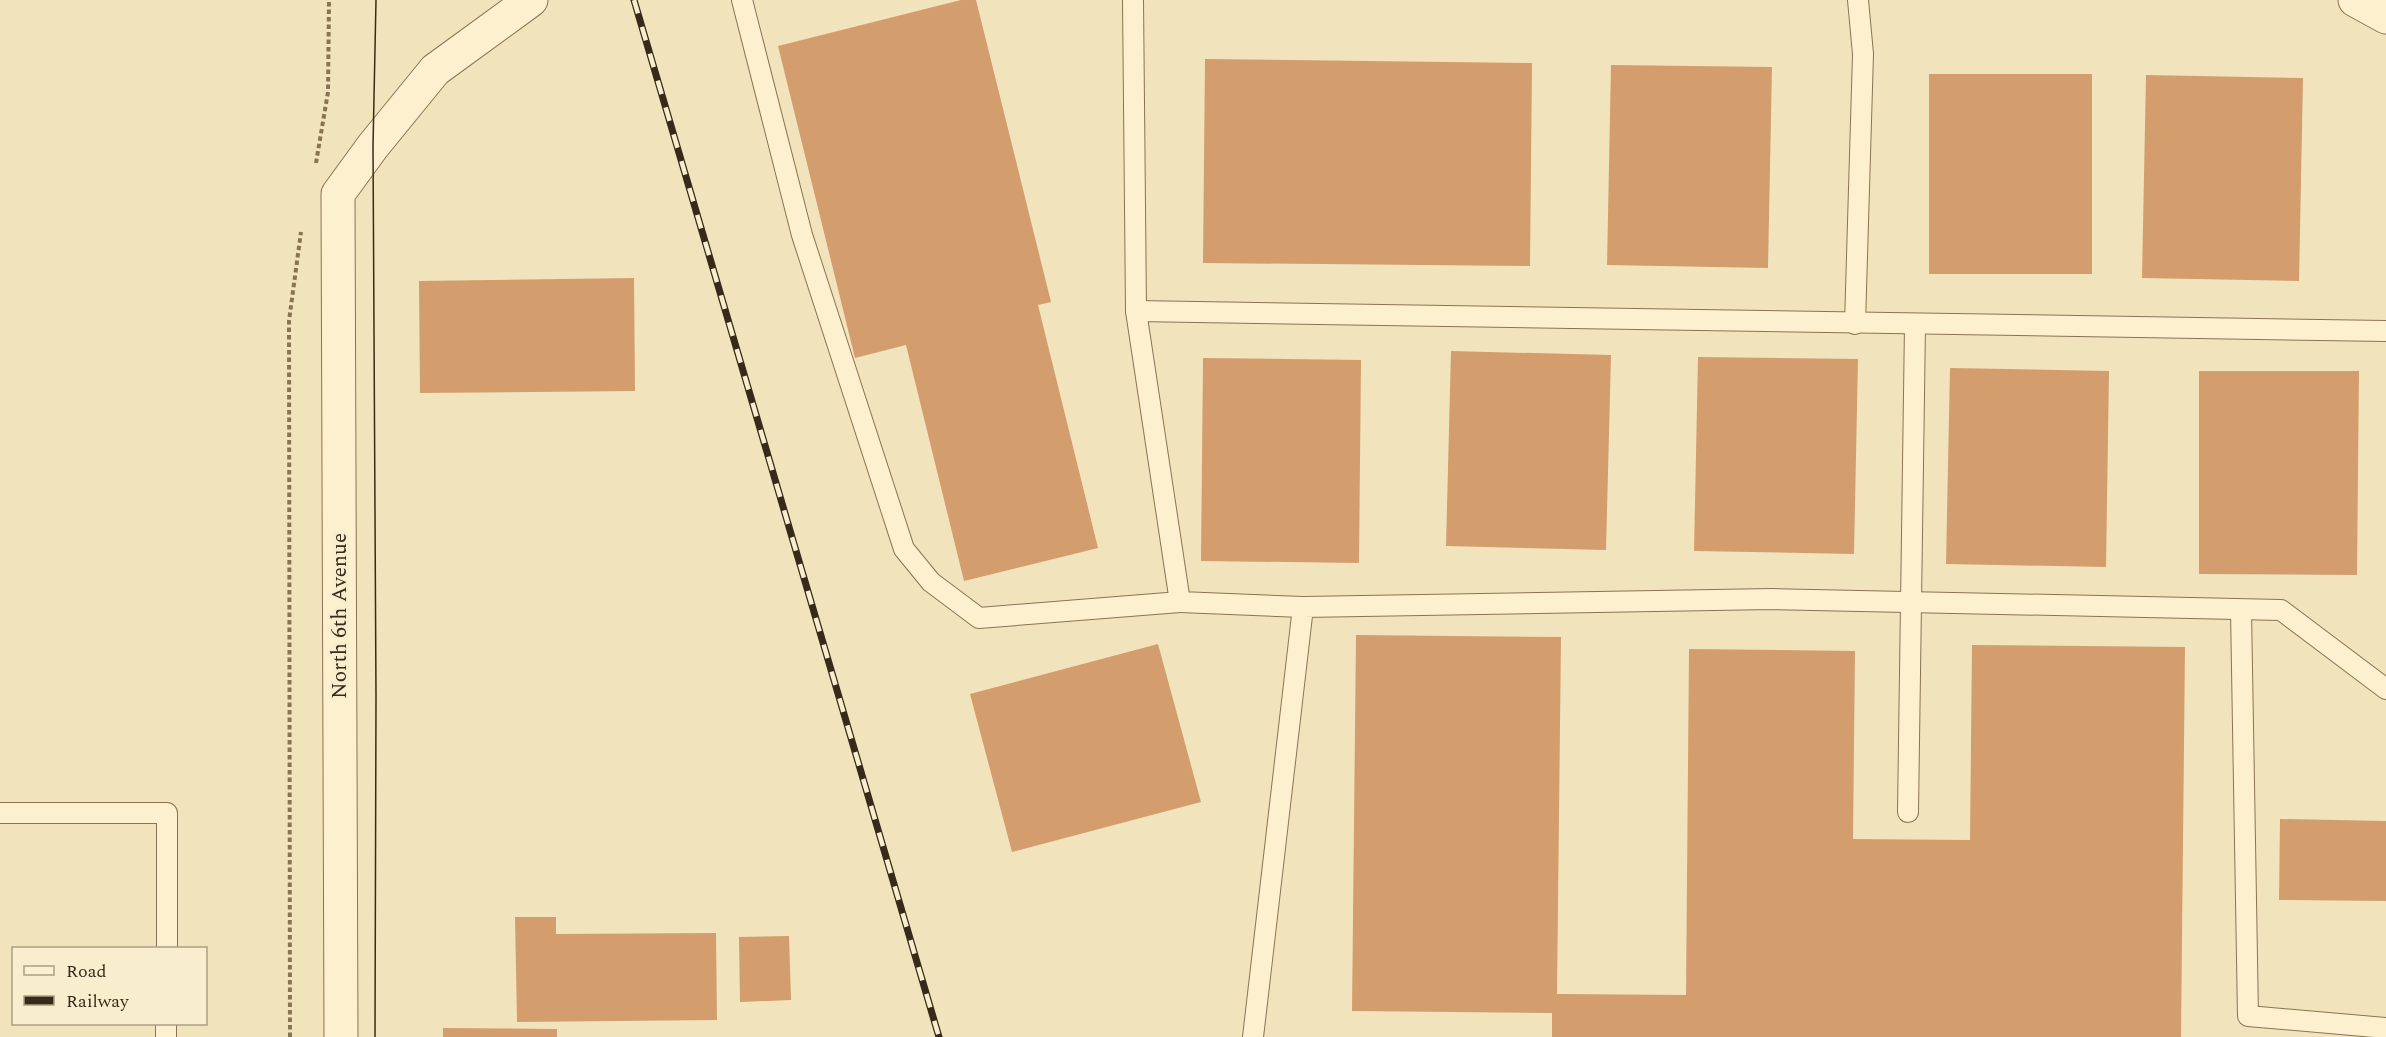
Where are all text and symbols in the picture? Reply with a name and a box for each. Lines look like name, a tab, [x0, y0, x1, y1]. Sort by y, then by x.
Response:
street label: North 6th Avenue	[324, 533, 356, 699]
legend	[12, 947, 207, 1025]
text: Road	[66, 958, 107, 985]
text: Railway	[66, 988, 130, 1015]

